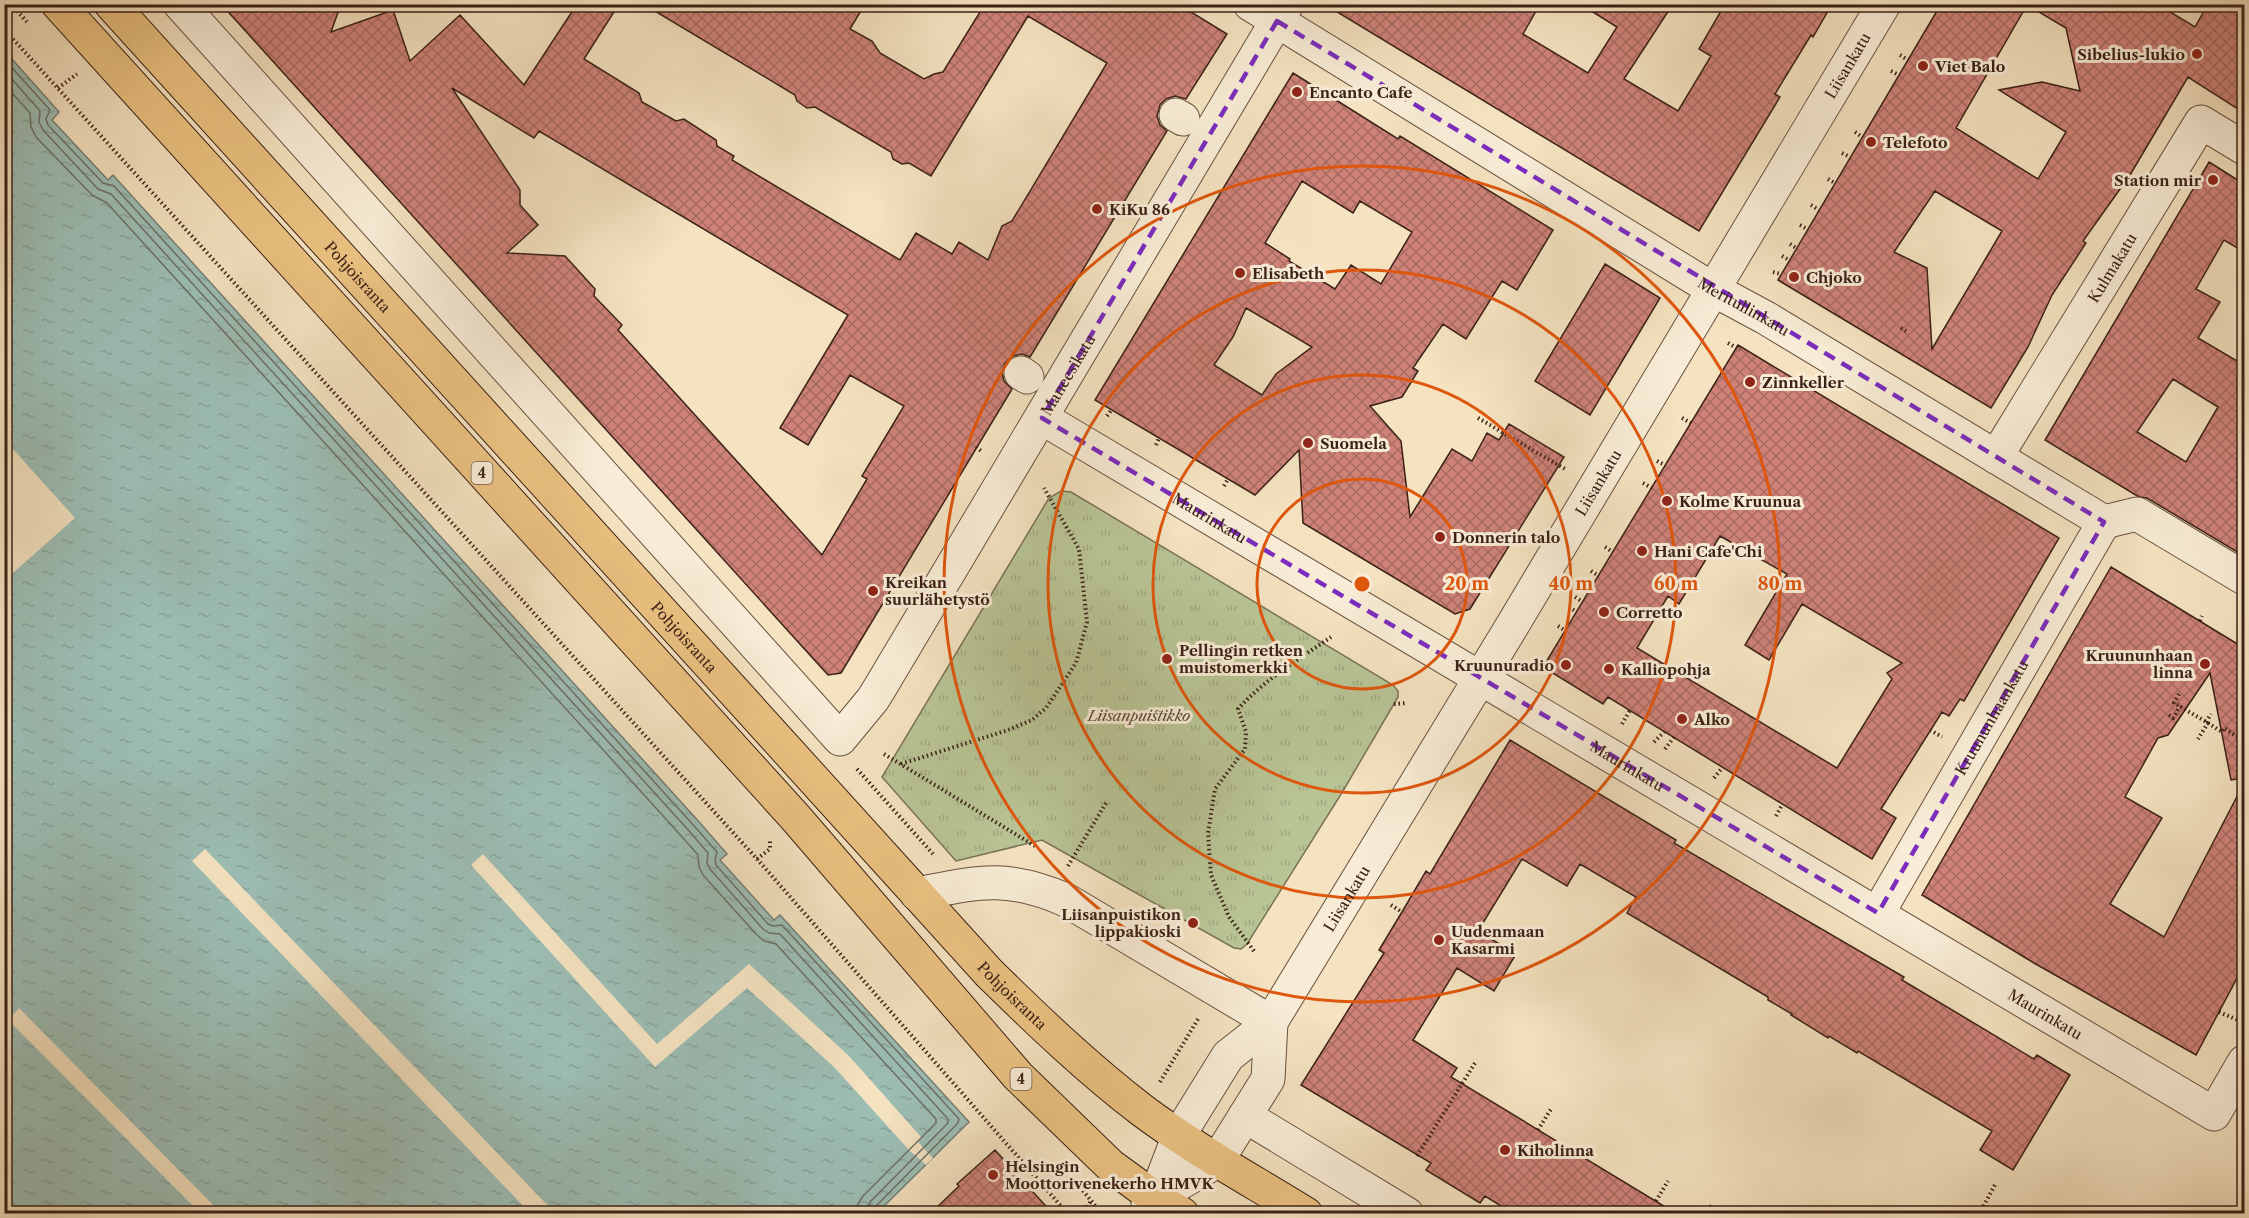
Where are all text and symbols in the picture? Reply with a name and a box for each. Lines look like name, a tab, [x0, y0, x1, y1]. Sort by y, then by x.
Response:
street label: Liisankatu	[1820, 29, 1874, 102]
place label: Sibelius-lukio	[2077, 45, 2185, 64]
marker: Sibelius-lukio	[2190, 47, 2204, 61]
place label: Viet Balo	[1934, 57, 2005, 76]
marker: Viet Balo	[1916, 59, 1930, 73]
place label: Encanto Cafe	[1309, 83, 1412, 102]
marker: Encanto Cafe	[1290, 85, 1304, 99]
place label: Telefoto	[1883, 133, 1948, 152]
marker: Telefoto	[1864, 135, 1878, 149]
place label: Station mir	[2114, 171, 2202, 190]
marker: Station mir	[2206, 173, 2220, 187]
place label: KiKu 86	[1109, 200, 1170, 219]
marker: KiKu 86	[1090, 202, 1104, 216]
street label: Kulmakatu	[2083, 229, 2140, 306]
street label: Pohjoisranta	[321, 237, 395, 316]
place label: Elisabeth	[1252, 264, 1325, 283]
marker: Elisabeth	[1233, 266, 1247, 280]
place label: Chjoko	[1806, 268, 1862, 287]
marker: Chjoko	[1787, 270, 1801, 284]
street label: Meritullinkatu	[1694, 273, 1793, 340]
street label: Maneesikatu	[1036, 331, 1099, 419]
place label: Zinnkeller	[1762, 373, 1845, 392]
marker: Zinnkeller	[1743, 375, 1757, 389]
place label: Suomela	[1320, 434, 1387, 453]
marker: Suomela	[1301, 436, 1315, 450]
street label: Liisankatu	[1571, 446, 1625, 519]
road number: 4	[472, 462, 492, 484]
street label: Maurinkatu	[1169, 488, 1250, 547]
place label: Kolme Kruunua	[1679, 492, 1801, 511]
marker: Kolme Kruunua	[1660, 494, 1674, 508]
place label: Donnerin talo	[1452, 528, 1560, 547]
marker: Donnerin talo	[1433, 530, 1447, 544]
place label: Hani Cafe'Chi	[1654, 542, 1763, 561]
marker: Hani Cafe'Chi	[1635, 544, 1649, 558]
place label: Kreikan suurlähetystö	[885, 573, 990, 609]
text: 20 m	[1445, 573, 1489, 595]
text: 40 m	[1549, 573, 1593, 595]
text: 60 m	[1654, 573, 1698, 595]
text: 80 m	[1757, 573, 1803, 595]
centre of rings	[1352, 574, 1372, 594]
marker: Kreikan suurlähetystö	[866, 584, 880, 598]
street label: Pohjoisranta	[647, 597, 722, 676]
place label: Corretto	[1616, 603, 1683, 622]
marker: Corretto	[1597, 605, 1611, 619]
place label: Pellingin retken muistomerkki	[1179, 641, 1304, 677]
place label: Kruununhaan linna	[2085, 646, 2194, 682]
marker: Pellingin retken muistomerkki	[1160, 652, 1174, 666]
place label: Kruunuradio	[1454, 656, 1554, 675]
street label: Kruununhaankatu	[1950, 656, 2032, 778]
marker: Kruununhaan linna	[2198, 657, 2212, 671]
marker: Kruunuradio	[1559, 658, 1573, 672]
place label: Kalliopohja	[1621, 660, 1711, 679]
marker: Kalliopohja	[1602, 662, 1616, 676]
park label: Liisanpuistikko	[1087, 706, 1190, 725]
place label: Alko	[1693, 710, 1730, 729]
marker: Alko	[1675, 712, 1689, 726]
street label: Maurinkatu	[1587, 736, 1668, 795]
street label: Liisankatu	[1319, 862, 1374, 935]
place label: Liisanpuistikon lippakioski	[1061, 905, 1182, 941]
marker: Liisanpuistikon lippakioski	[1186, 916, 1200, 930]
place label: Uudenmaan Kasarmi	[1451, 922, 1545, 958]
marker: Uudenmaan Kasarmi	[1432, 933, 1446, 947]
street label: Pohjoisranta	[974, 957, 1051, 1033]
street label: Maurinkatu	[2005, 984, 2086, 1043]
road number: 4	[1010, 1068, 1032, 1090]
place label: Kiholinna	[1517, 1141, 1594, 1160]
marker: Kiholinna	[1498, 1143, 1512, 1157]
place label: Helsingin Moottorivenekerho HMVK	[1005, 1157, 1214, 1193]
marker: Helsingin Moottorivenekerho HMVK	[986, 1168, 1000, 1182]

